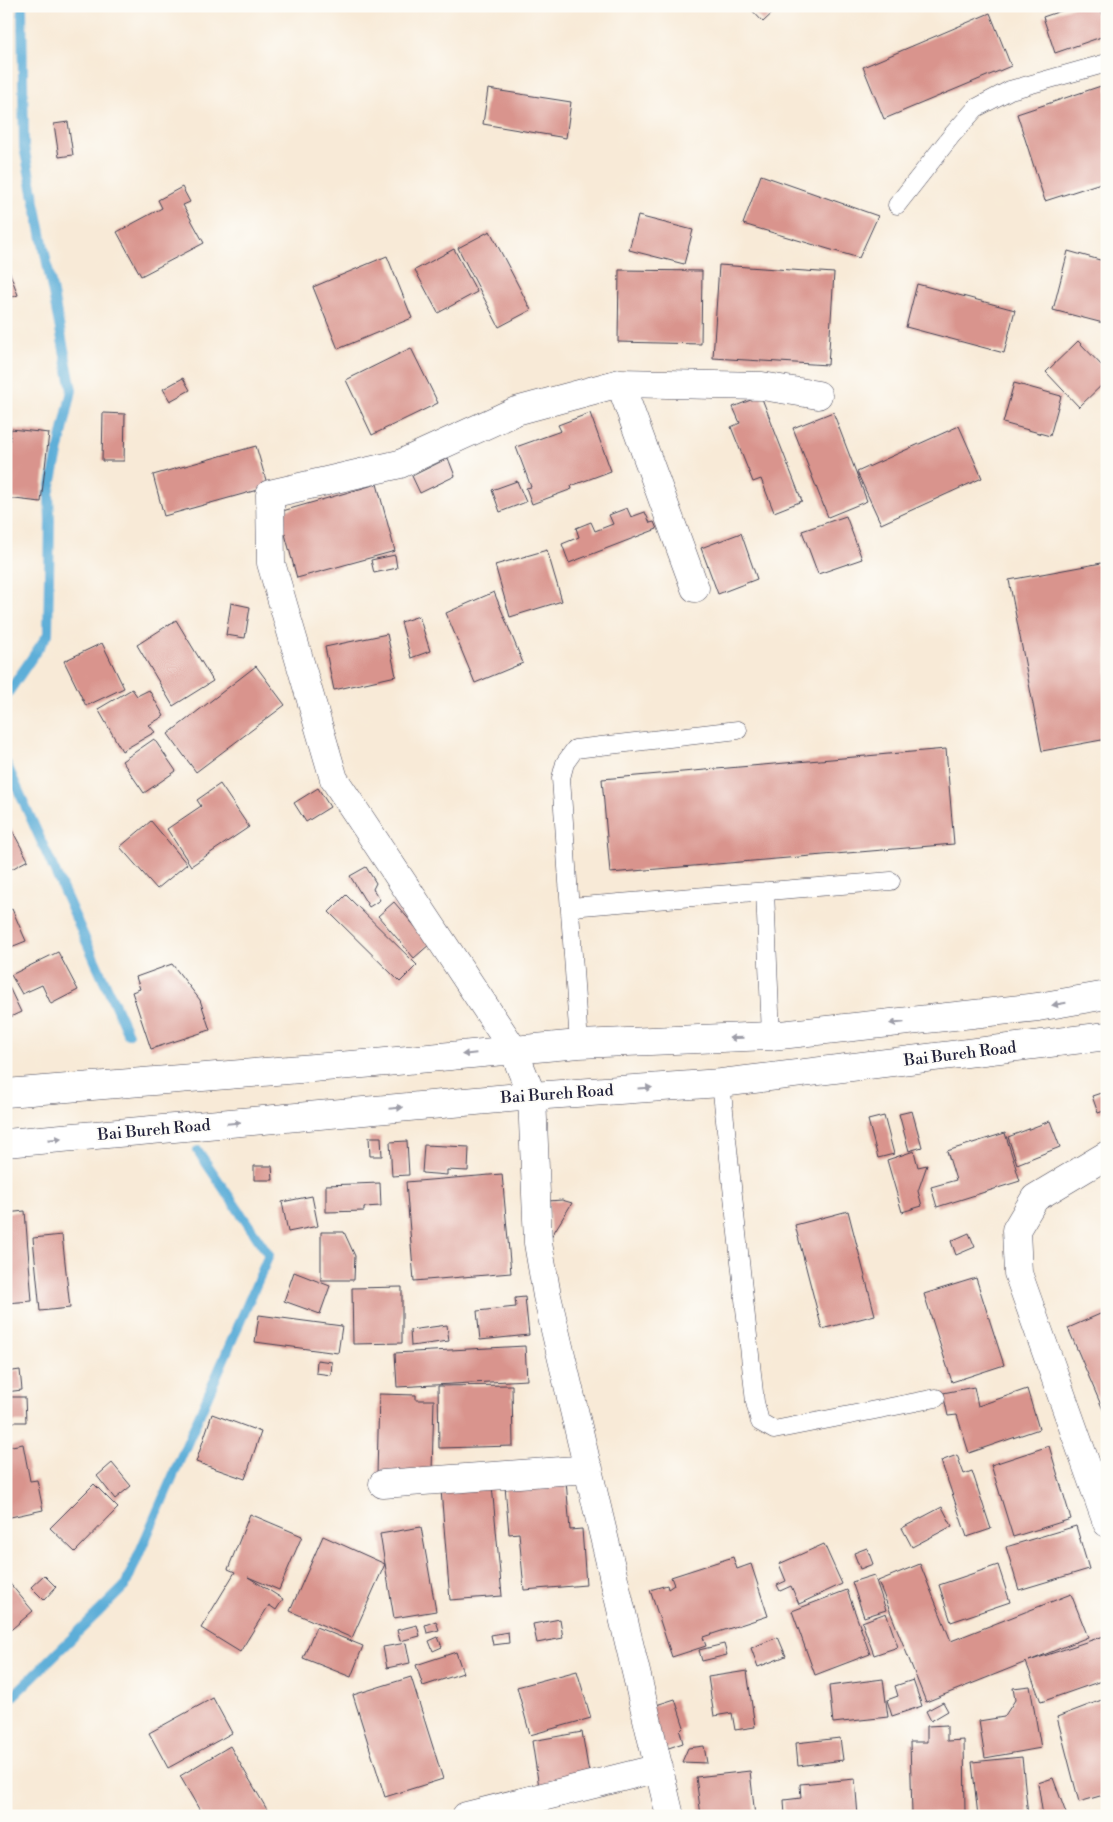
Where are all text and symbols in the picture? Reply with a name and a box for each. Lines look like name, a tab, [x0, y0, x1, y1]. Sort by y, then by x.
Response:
one-way arrow	[1050, 1000, 1066, 1008]
one-way arrow	[889, 1019, 905, 1027]
one-way arrow	[727, 1034, 743, 1042]
street label: Bai Bureh Road	[902, 1037, 1017, 1071]
one-way arrow	[460, 1050, 476, 1058]
street label: Bai Bureh Road	[499, 1080, 614, 1108]
one-way arrow	[637, 1084, 653, 1092]
one-way arrow	[388, 1104, 404, 1112]
street label: Bai Bureh Road	[96, 1115, 211, 1145]
one-way arrow	[226, 1119, 242, 1127]
one-way arrow	[47, 1135, 63, 1143]

